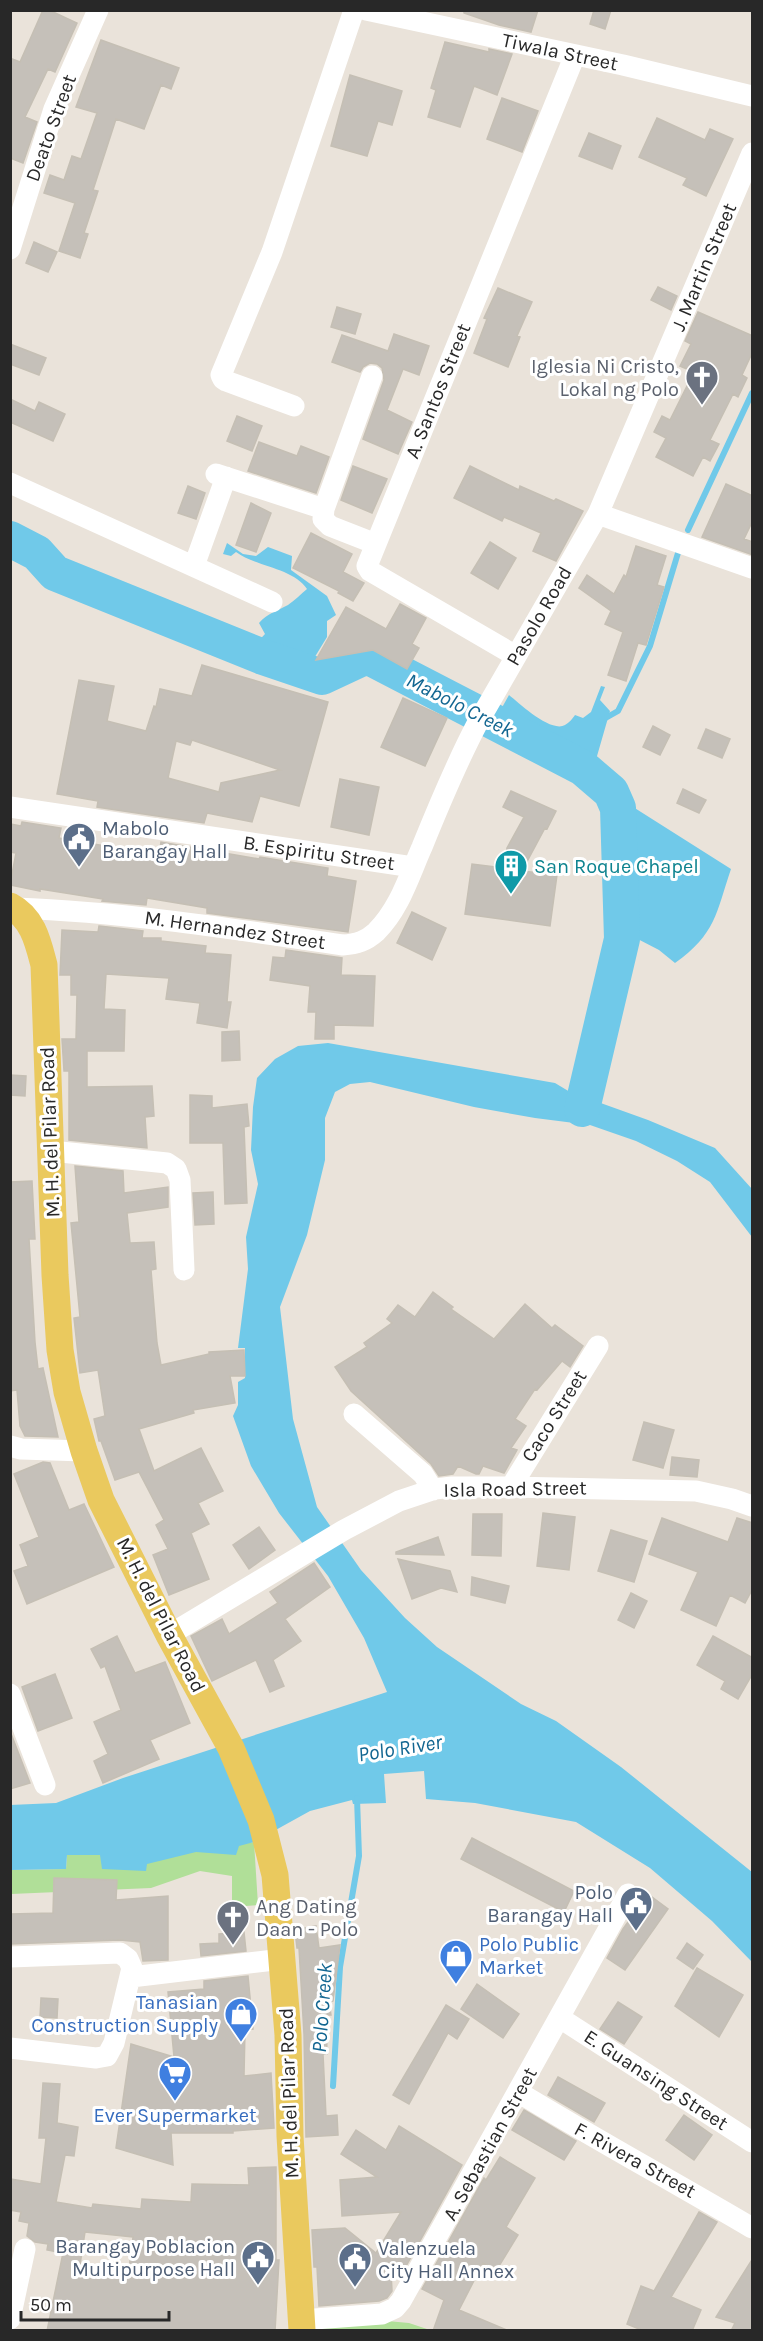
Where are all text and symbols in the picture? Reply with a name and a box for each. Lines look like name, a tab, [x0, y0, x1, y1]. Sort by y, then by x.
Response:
street label: Tiwala Street	[500, 29, 620, 76]
street label: Deato Street	[21, 71, 81, 185]
street label: J. Martin Street	[667, 199, 741, 334]
street label: A. Santos Street	[400, 320, 476, 462]
place label: Iglesia Ni Cristo, Lokal ng Polo	[531, 355, 679, 401]
church icon: Iglesia Ni Cristo, Lokal ng Polo	[684, 359, 720, 406]
street label: Pasolo Road	[501, 562, 577, 670]
water label: Mabolo Creek	[402, 668, 518, 742]
place label: Mabolo Barangay Hall	[102, 817, 228, 863]
public building icon: Mabolo Barangay Hall	[61, 821, 97, 868]
street label: B. Espiritu Street	[242, 831, 397, 875]
building icon: San Roque Chapel	[493, 848, 529, 895]
place label: San Roque Chapel	[534, 855, 699, 878]
street label: M. Hernandez Street	[143, 906, 327, 954]
street label: M. H. del Pilar Road	[36, 1046, 64, 1218]
street label: Caco Street	[517, 1365, 592, 1466]
street label: Isla Road Street	[443, 1476, 587, 1502]
street label: M. H. del Pilar Road	[112, 1534, 210, 1696]
water label: Polo River	[356, 1729, 444, 1766]
place label: Polo Barangay Hall	[487, 1881, 613, 1927]
public building icon: Polo Barangay Hall	[618, 1885, 654, 1932]
place label: Ang Dating Daan - Polo	[256, 1895, 358, 1941]
church icon: Ang Dating Daan - Polo	[215, 1899, 251, 1946]
place label: Polo Public Market	[479, 1933, 579, 1979]
shop icon: Polo Public Market	[438, 1938, 474, 1985]
water label: Polo Creek	[307, 1962, 337, 2054]
place label: Tanasian Construction Supply	[31, 1991, 218, 2037]
shop icon: Tanasian Construction Supply	[223, 1996, 259, 2043]
street label: M. H. del Pilar Road	[275, 2007, 303, 2179]
street label: E. Guansing Street	[580, 2025, 733, 2135]
supermarket icon: Ever Supermarket	[157, 2055, 193, 2102]
street label: A. Sebastian Street	[438, 2063, 542, 2225]
place label: Ever Supermarket	[94, 2104, 257, 2127]
street label: F. Rivera Street	[570, 2117, 700, 2203]
place label: Barangay Poblacion Multipurpose Hall	[55, 2235, 235, 2281]
place label: Valenzuela City Hall Annex	[378, 2237, 514, 2283]
public building icon: Barangay Poblacion Multipurpose Hall	[240, 2239, 276, 2286]
public building icon: Valenzuela City Hall Annex	[337, 2241, 373, 2288]
scale bar	[21, 2284, 170, 2322]
text: 50 m	[30, 2294, 72, 2316]

